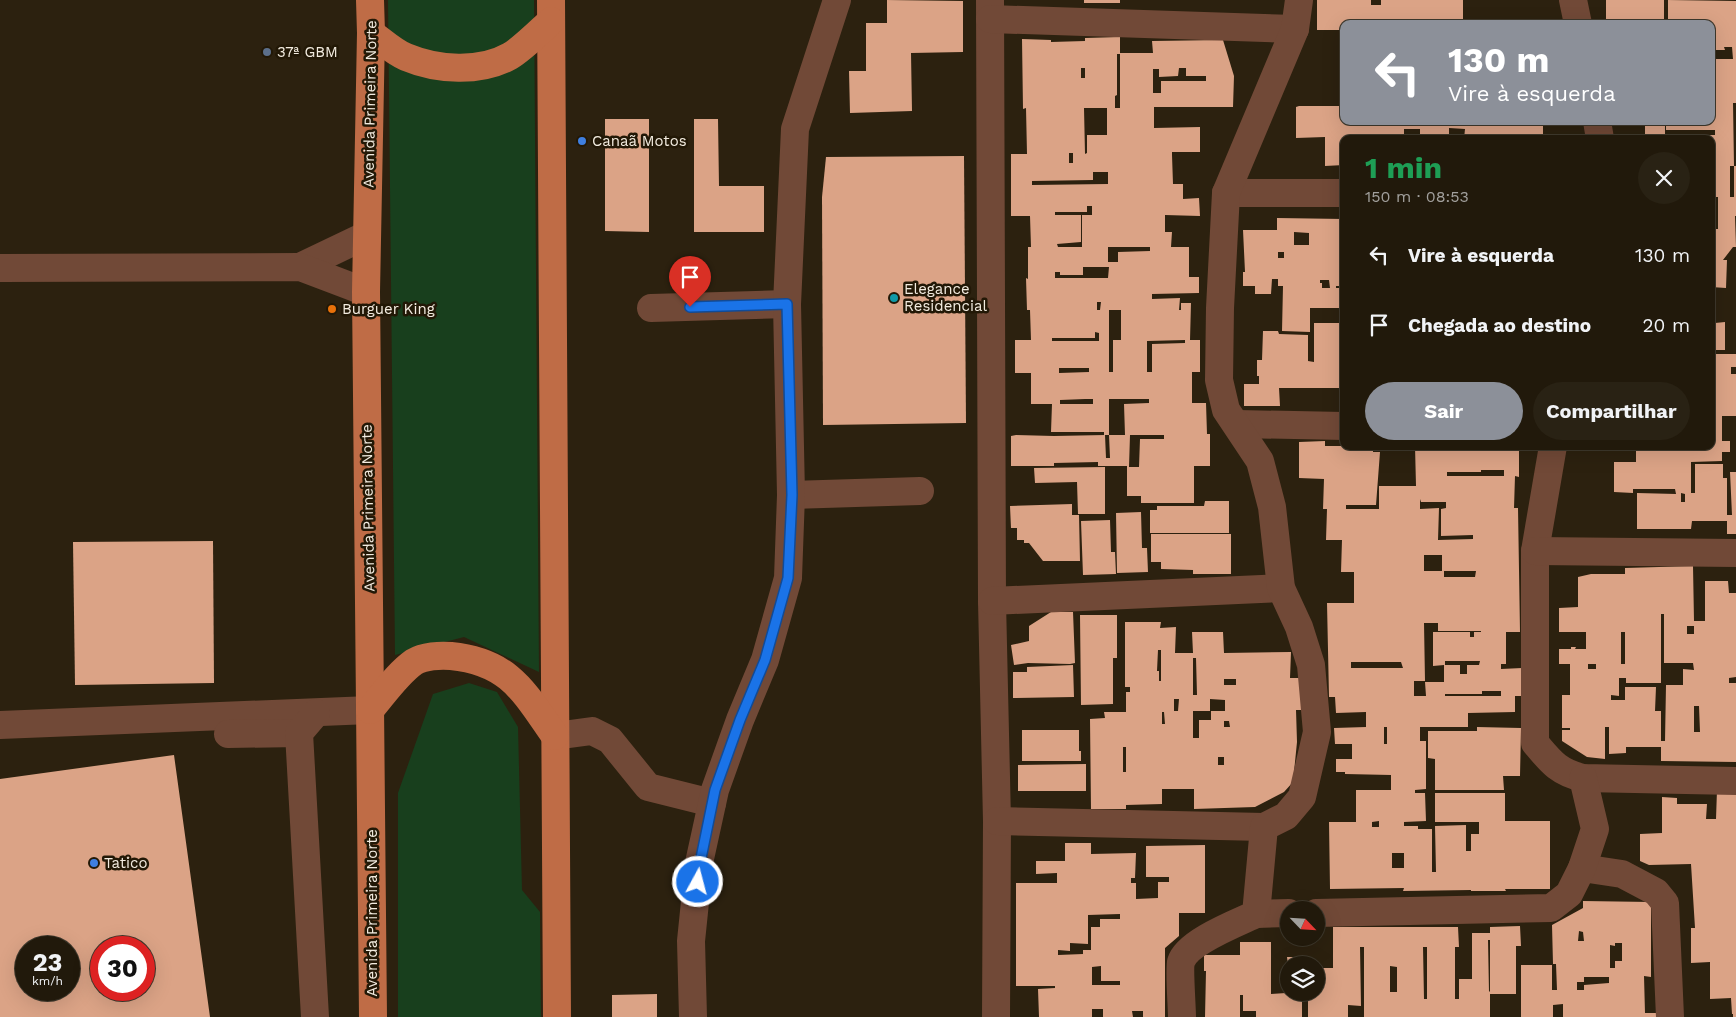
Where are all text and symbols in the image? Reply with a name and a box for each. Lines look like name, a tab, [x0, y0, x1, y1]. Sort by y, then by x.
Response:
street label: Avenida Primeira Norte	[360, 20, 380, 188]
text: 130 m	[1448, 39, 1549, 81]
icon: left	[1365, 40, 1430, 105]
place label: 37ª GBM	[277, 43, 338, 61]
marker: 37ª GBM	[261, 46, 273, 58]
text: Vire à esquerda	[1448, 81, 1616, 106]
place label: Canaã Motos	[592, 132, 687, 150]
marker: Canaã Motos	[576, 135, 588, 147]
text: 1 min	[1365, 150, 1442, 185]
button: close	[1638, 152, 1690, 204]
text: 150 m · 08:53	[1365, 187, 1469, 206]
icon: left	[1365, 241, 1393, 269]
text: Vire à esquerda	[1408, 244, 1554, 267]
text: 130 m	[1635, 244, 1690, 267]
pin	[669, 256, 711, 307]
icon: arrive	[676, 263, 704, 291]
place label: Elegance Residencial	[904, 280, 987, 315]
marker: Elegance Residencial	[888, 292, 900, 304]
place label: Burguer King	[342, 300, 435, 318]
marker: Burguer King	[326, 303, 338, 315]
icon: arrive	[1365, 311, 1393, 339]
text: Chegada ao destino	[1408, 314, 1591, 337]
text: 20 m	[1643, 314, 1690, 337]
button: Sair	[1365, 382, 1523, 440]
button: Compartilhar	[1533, 382, 1690, 440]
street label: Avenida Primeira Norte	[358, 424, 378, 592]
street label: Avenida Primeira Norte	[363, 829, 381, 997]
place label: Tatico	[104, 854, 147, 872]
position arrow	[671, 855, 723, 907]
marker: Tatico	[88, 857, 100, 869]
north arrow	[1280, 901, 1325, 946]
map controls	[1280, 901, 1325, 1001]
speed limit sign: 30	[90, 936, 155, 1001]
text: 23	[33, 948, 62, 977]
button: layers	[1280, 956, 1325, 1001]
text: km/h	[32, 974, 63, 988]

